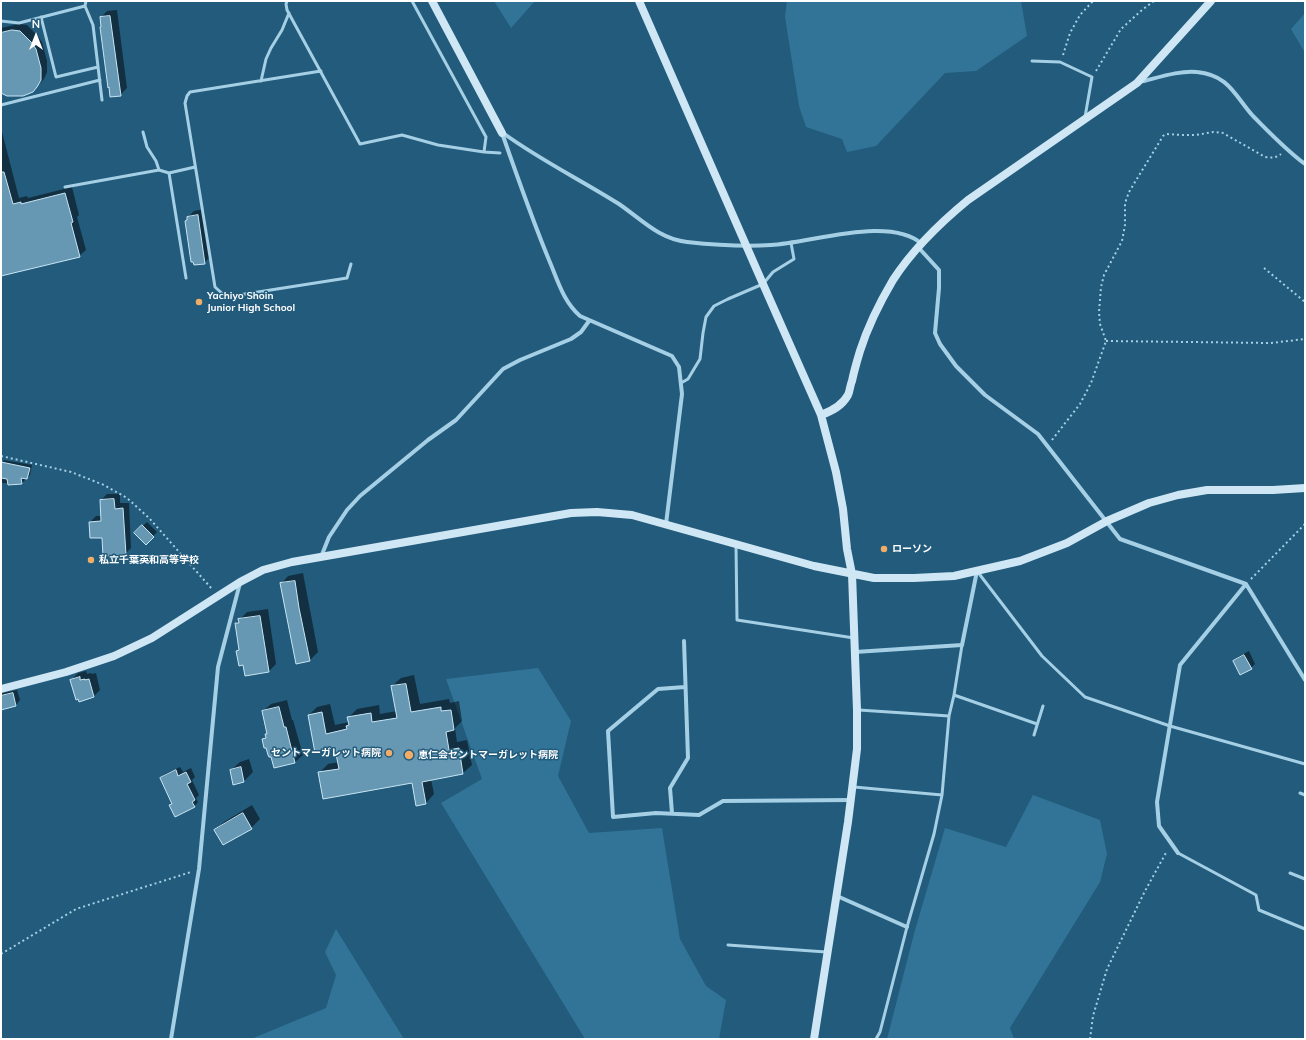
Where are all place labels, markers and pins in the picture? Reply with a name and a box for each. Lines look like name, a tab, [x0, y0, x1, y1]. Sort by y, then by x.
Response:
place label: Yachiyo Shoin Junior High School	[207, 290, 295, 314]
marker: Yachiyo Shoin Junior High School	[194, 297, 204, 307]
place label: ローソン	[892, 543, 932, 555]
marker: ローソン	[879, 544, 889, 554]
place label: 私立千葉英和高等学校	[99, 554, 199, 566]
marker: 私立千葉英和高等学校	[86, 555, 96, 565]
place label: セントマーガレット病院	[271, 747, 381, 759]
marker: セントマーガレット病院	[384, 748, 394, 758]
marker: 恵仁会セントマーガレット病院	[403, 749, 415, 761]
place label: 恵仁会セントマーガレット病院	[418, 749, 558, 761]

